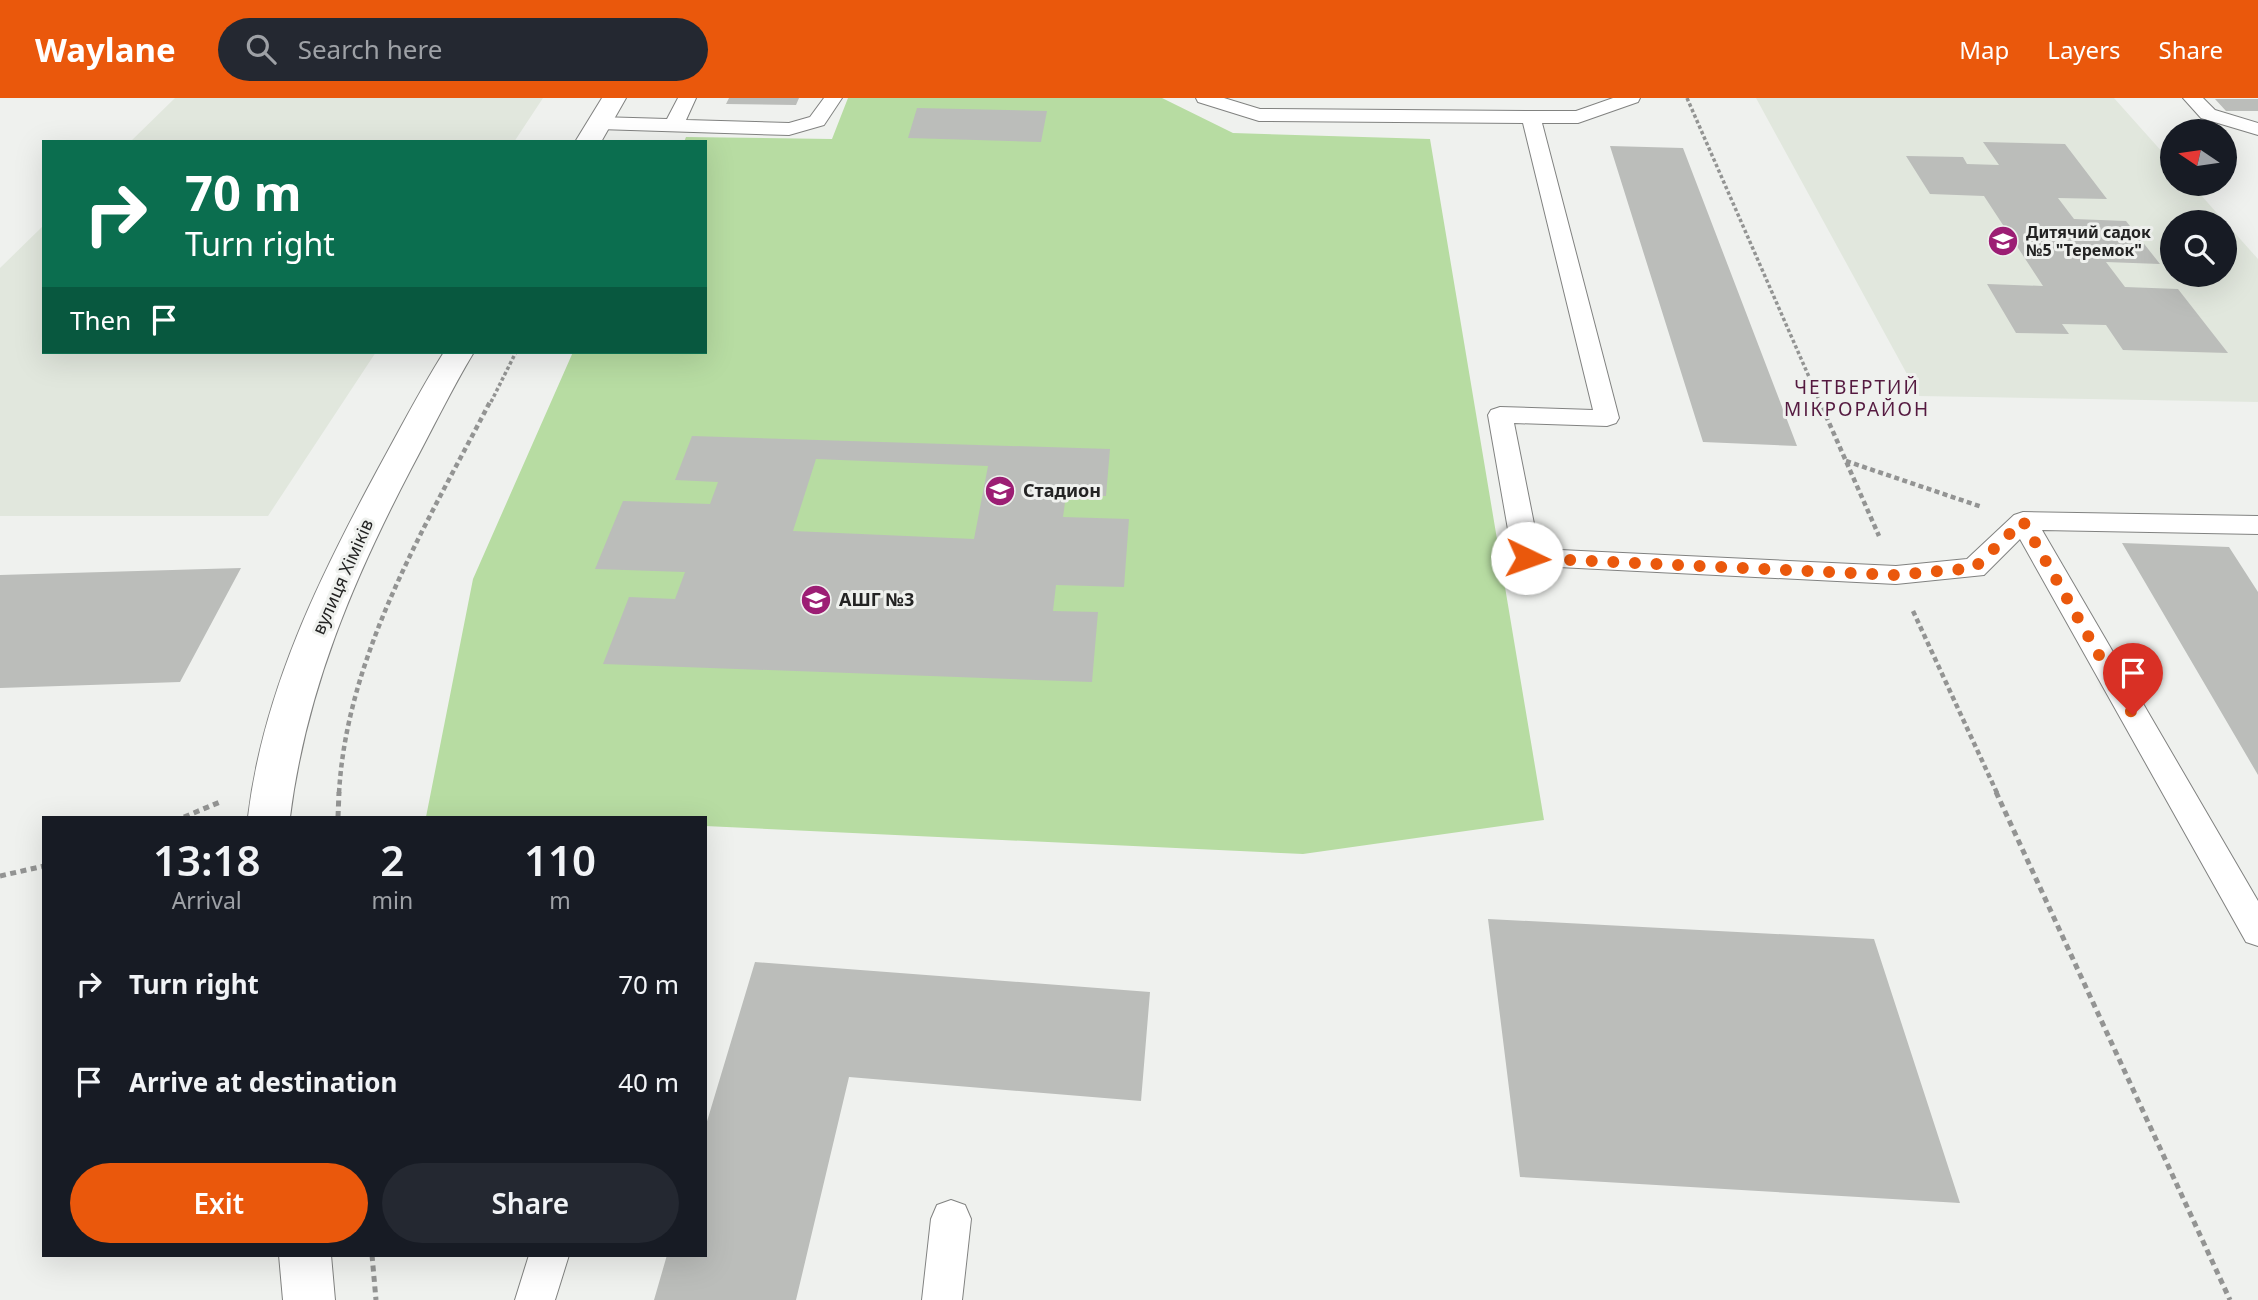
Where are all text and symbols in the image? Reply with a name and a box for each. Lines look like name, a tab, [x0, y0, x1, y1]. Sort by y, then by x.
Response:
search box	[218, 18, 708, 81]
text: Waylane	[35, 27, 176, 72]
icon: search	[242, 30, 280, 68]
text: Search here	[298, 31, 442, 67]
text: Map	[1959, 33, 2009, 66]
text: Layers	[2047, 33, 2121, 66]
text: Share	[2159, 33, 2223, 66]
north arrow	[2160, 119, 2236, 196]
map controls	[2160, 119, 2237, 287]
text: 70 m	[185, 159, 302, 225]
icon: right	[70, 168, 161, 259]
button: search	[2160, 210, 2237, 287]
place label: Дитячий садок №5 "Теремок"	[2026, 221, 2151, 261]
text: Turn right	[185, 222, 335, 265]
school or university icon: Дитячий садок №5 "Теремок"	[1986, 224, 2020, 258]
icon: arrive	[145, 301, 183, 339]
text: Then	[70, 302, 131, 338]
district label: ЧЕТВЕРТИЙ МІКРОРАЙОН	[1784, 374, 1930, 422]
school or university icon: Стадион	[983, 474, 1017, 508]
place label: Стадион	[1023, 478, 1101, 502]
street label: вулиця Хіміків	[306, 515, 378, 638]
position arrow	[1490, 521, 1564, 595]
school or university icon: АШГ №3	[799, 583, 833, 617]
place label: АШГ №3	[839, 587, 914, 611]
pin	[2103, 643, 2163, 715]
icon: arrive	[2114, 654, 2152, 692]
text: 13:18	[153, 831, 261, 888]
text: 2	[380, 831, 404, 888]
text: 110	[524, 831, 596, 888]
text: Arrival	[172, 884, 242, 916]
text: min	[371, 884, 413, 916]
text: m	[549, 884, 571, 916]
icon: right	[70, 965, 108, 1003]
text: Turn right	[129, 966, 259, 1002]
text: 70 m	[618, 966, 679, 1002]
icon: arrive	[70, 1063, 108, 1101]
text: Arrive at destination	[129, 1064, 398, 1100]
text: 40 m	[618, 1064, 679, 1100]
button: Exit	[70, 1163, 368, 1243]
button: Share	[382, 1163, 679, 1243]

